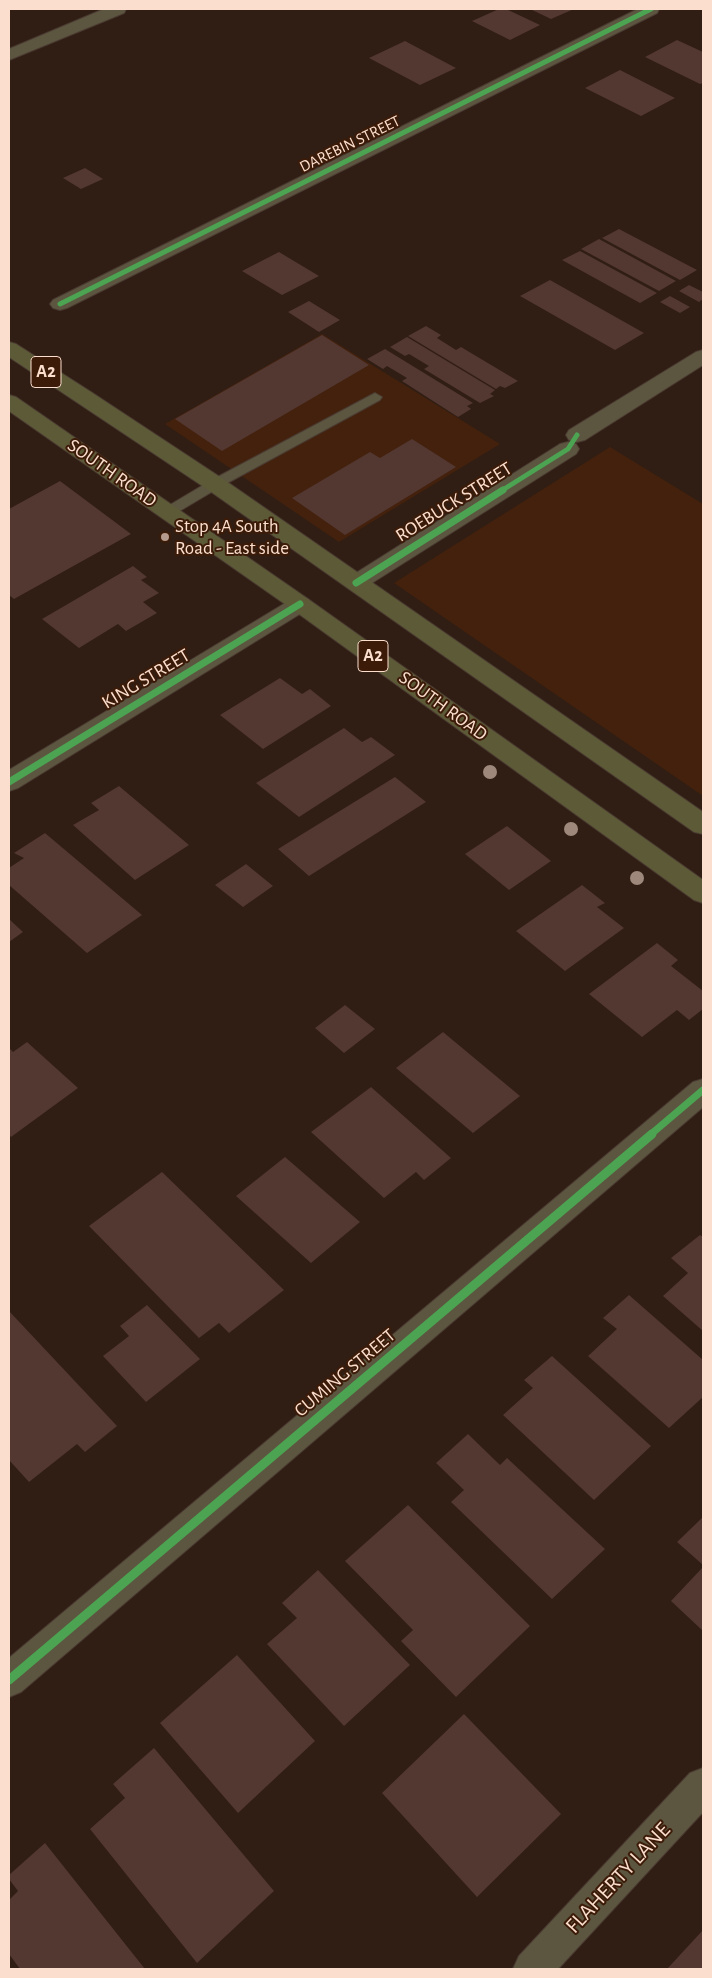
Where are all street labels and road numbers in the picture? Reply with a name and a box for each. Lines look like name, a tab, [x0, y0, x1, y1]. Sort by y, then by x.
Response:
street label: DAREBIN STREET	[297, 111, 403, 177]
road number: A2	[31, 357, 61, 388]
street label: SOUTH ROAD	[63, 434, 161, 512]
street label: ROEBUCK STREET	[391, 457, 517, 547]
road number: A2	[358, 640, 388, 671]
street label: KING STREET	[98, 644, 194, 714]
street label: SOUTH ROAD	[394, 666, 492, 746]
street label: CUMING STREET	[290, 1324, 400, 1422]
street label: FLAHERTY LANE	[560, 1817, 676, 1939]

